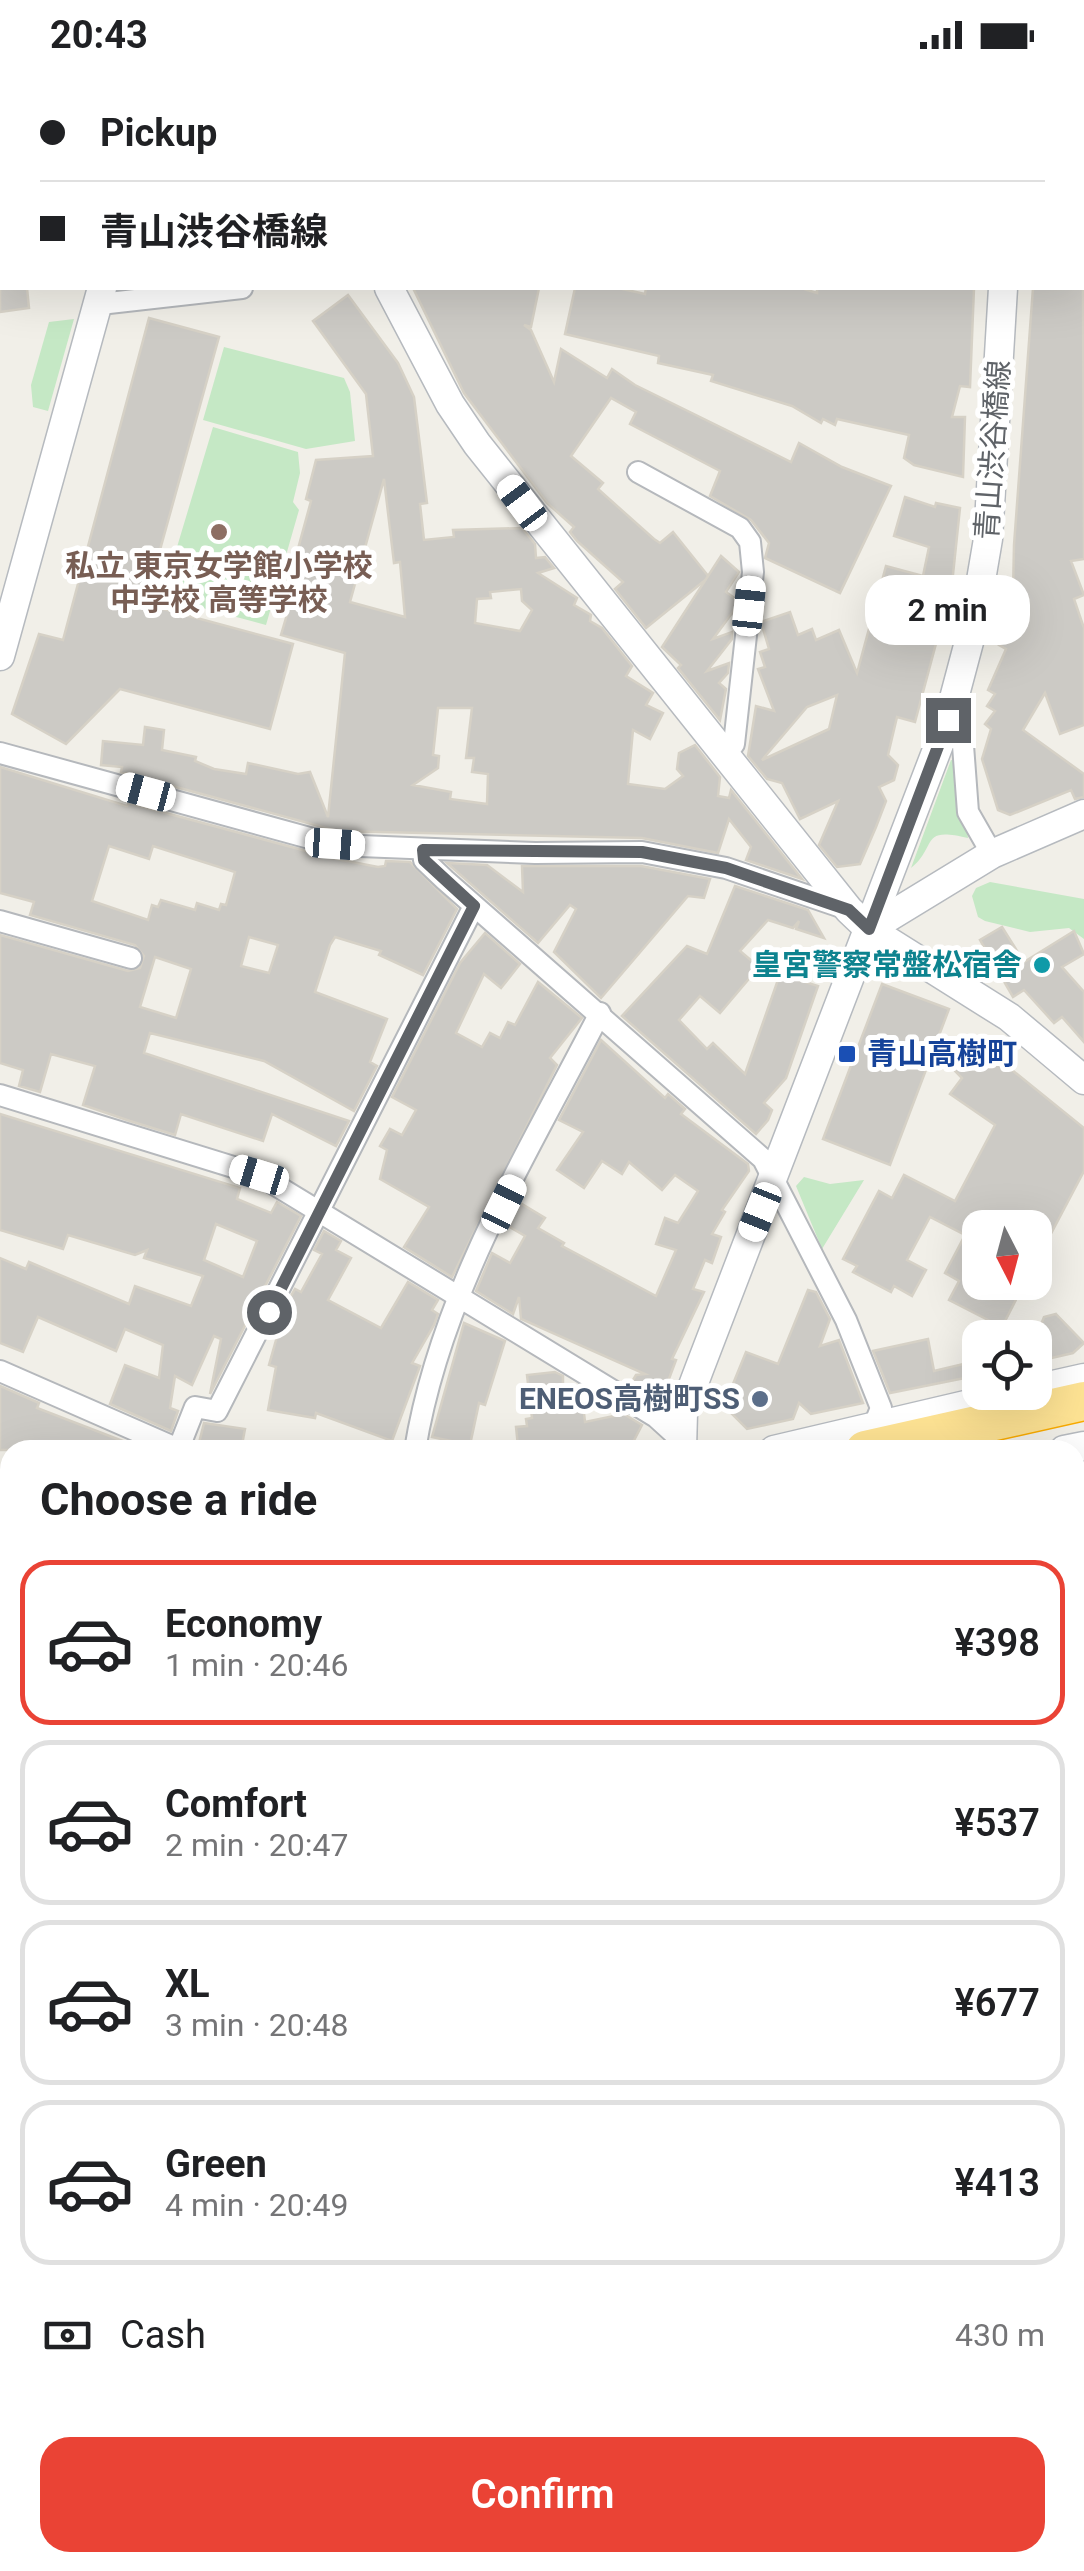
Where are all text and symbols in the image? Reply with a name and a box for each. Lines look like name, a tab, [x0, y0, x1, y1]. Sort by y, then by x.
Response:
text: 20:43	[50, 13, 148, 57]
text: Pickup	[100, 111, 217, 155]
text: 青山渋谷橋線	[100, 210, 328, 254]
street label: 青山渋谷橋線	[969, 359, 1016, 541]
car	[492, 470, 552, 536]
marker: 私立 東京女学館小学校 中学校 高等学校	[208, 521, 230, 543]
place label: 私立 東京女学館小学校 中学校 高等学校	[65, 548, 373, 617]
car	[731, 575, 767, 637]
callout: 2 min	[866, 575, 1030, 645]
text: 2 min	[907, 591, 988, 629]
route end	[926, 698, 971, 743]
car	[113, 770, 179, 814]
car	[304, 827, 366, 861]
place label: 皇宮警察常盤松宿舎	[752, 947, 1022, 982]
marker: 皇宮警察常盤松宿舎	[1031, 954, 1053, 976]
place label: 青山高樹町	[867, 1036, 1017, 1071]
marker: 青山高樹町	[836, 1043, 858, 1065]
car	[226, 1152, 292, 1198]
car	[477, 1170, 531, 1238]
car	[735, 1179, 785, 1245]
north arrow	[962, 1210, 1052, 1300]
map controls	[962, 1210, 1052, 1410]
route start	[247, 1290, 292, 1335]
button: locate	[962, 1320, 1052, 1410]
place label: ENEOS高樹町SS	[519, 1381, 740, 1416]
marker: ENEOS高樹町SS	[749, 1388, 771, 1410]
text: Choose a ride	[40, 1473, 317, 1526]
icon: car	[45, 1598, 135, 1688]
text: Economy	[165, 1602, 322, 1646]
text: ¥398	[955, 1621, 1040, 1665]
text: 1 min · 20:46	[165, 1646, 348, 1684]
icon: car	[45, 1778, 135, 1868]
text: Comfort	[165, 1782, 307, 1826]
text: ¥537	[955, 1801, 1040, 1845]
text: 2 min · 20:47	[165, 1826, 348, 1864]
icon: car	[45, 1958, 135, 2048]
text: XL	[165, 1962, 210, 2006]
text: ¥677	[955, 1981, 1040, 2025]
text: 3 min · 20:48	[165, 2006, 348, 2044]
icon: car	[45, 2138, 135, 2228]
text: Green	[165, 2142, 267, 2186]
text: ¥413	[955, 2161, 1040, 2205]
text: 4 min · 20:49	[165, 2186, 348, 2224]
icon: cash	[40, 2308, 95, 2363]
text: Cash	[120, 2313, 206, 2357]
text: 430 m	[955, 2316, 1045, 2354]
button: Confirm	[40, 2437, 1045, 2552]

